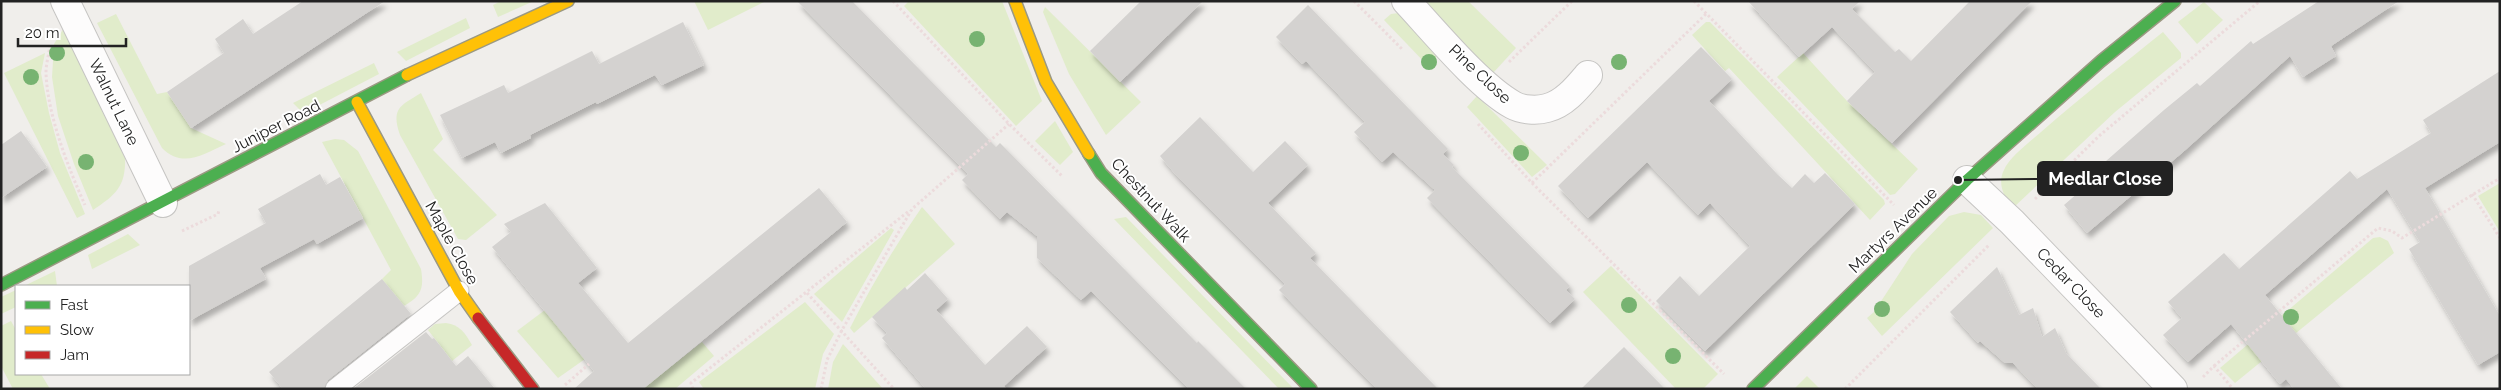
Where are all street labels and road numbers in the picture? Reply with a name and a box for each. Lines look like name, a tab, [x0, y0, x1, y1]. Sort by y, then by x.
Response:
street label: Pine Close	[1445, 40, 1515, 108]
street label: Walnut Lane	[85, 56, 143, 148]
street label: Juniper Road	[229, 96, 324, 156]
street label: Chestnut Walk	[1107, 154, 1195, 246]
street label: Martyrs Avenue	[1845, 183, 1941, 277]
street label: Maple Close	[421, 198, 483, 288]
street label: Cedar Close	[2033, 244, 2109, 322]

